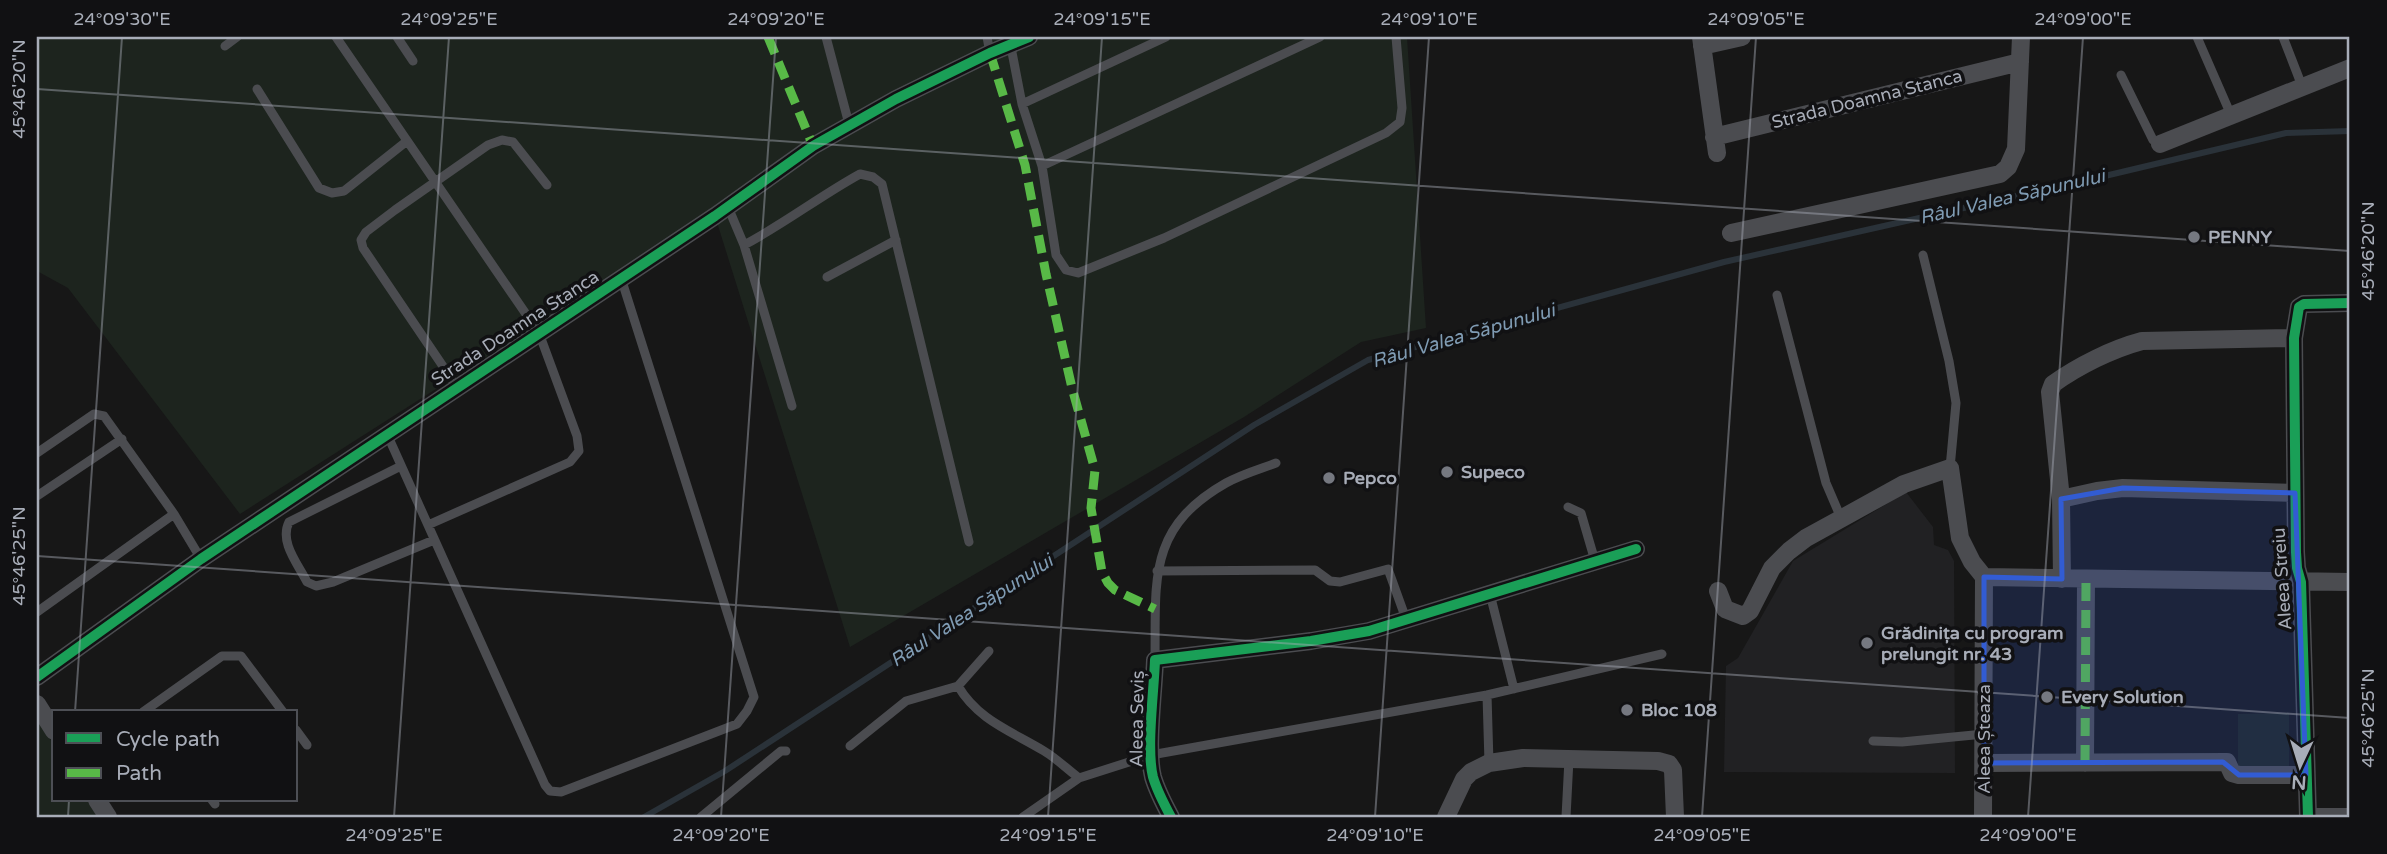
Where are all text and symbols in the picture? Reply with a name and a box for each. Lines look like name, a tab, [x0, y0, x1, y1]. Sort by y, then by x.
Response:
text: 24°09'30"E	[73, 8, 171, 30]
text: 24°09'25"E	[400, 8, 498, 30]
text: 24°09'20"E	[727, 8, 825, 30]
text: 24°09'15"E	[1053, 8, 1151, 30]
text: 24°09'10"E	[1380, 8, 1478, 30]
text: 24°09'05"E	[1707, 8, 1805, 30]
text: 24°09'00"E	[2034, 8, 2132, 30]
text: 45°46'20"N	[8, 39, 30, 139]
street label: Strada Doamna Stanca	[1769, 65, 1965, 133]
water label: Râul Valea Săpunului	[1918, 164, 2109, 229]
text: 45°46'20"N	[2357, 201, 2379, 301]
place label: PENNY	[2208, 226, 2272, 248]
marker: PENNY	[2186, 229, 2202, 245]
street label: Strada Doamna Stanca	[427, 266, 603, 390]
water label: Râul Valea Săpunului	[1369, 299, 1559, 373]
place label: Supeco	[1461, 461, 1525, 483]
marker: Supeco	[1439, 464, 1455, 480]
place label: Pepco	[1343, 467, 1397, 489]
marker: Pepco	[1321, 470, 1337, 486]
text: 45°46'25"N	[8, 506, 30, 606]
street label: Aleea Streiu	[2267, 527, 2297, 631]
water label: Râul Valea Săpunului	[886, 549, 1059, 672]
place label: Grădinița cu program prelungit nr. 43	[1881, 622, 2064, 665]
marker: Grădinița cu program prelungit nr. 43	[1859, 635, 1875, 651]
text: 45°46'25"N	[2357, 668, 2379, 768]
street label: Aleea Seviș	[1125, 670, 1149, 768]
street label: Aleea Șteaza	[1973, 684, 1995, 794]
place label: Every Solution	[2061, 686, 2184, 708]
marker: Every Solution	[2039, 689, 2055, 705]
place label: Bloc 108	[1641, 699, 1717, 721]
marker: Bloc 108	[1619, 702, 1635, 718]
legend	[52, 710, 298, 802]
text: Cycle path	[116, 727, 220, 752]
north arrow	[2264, 732, 2334, 802]
text: Path	[116, 761, 162, 786]
text: N	[2291, 770, 2307, 793]
text: 24°09'25"E	[345, 824, 443, 846]
text: 24°09'20"E	[672, 824, 770, 846]
text: 24°09'15"E	[999, 824, 1097, 846]
text: 24°09'10"E	[1326, 824, 1424, 846]
text: 24°09'05"E	[1653, 824, 1751, 846]
text: 24°09'00"E	[1979, 824, 2077, 846]

